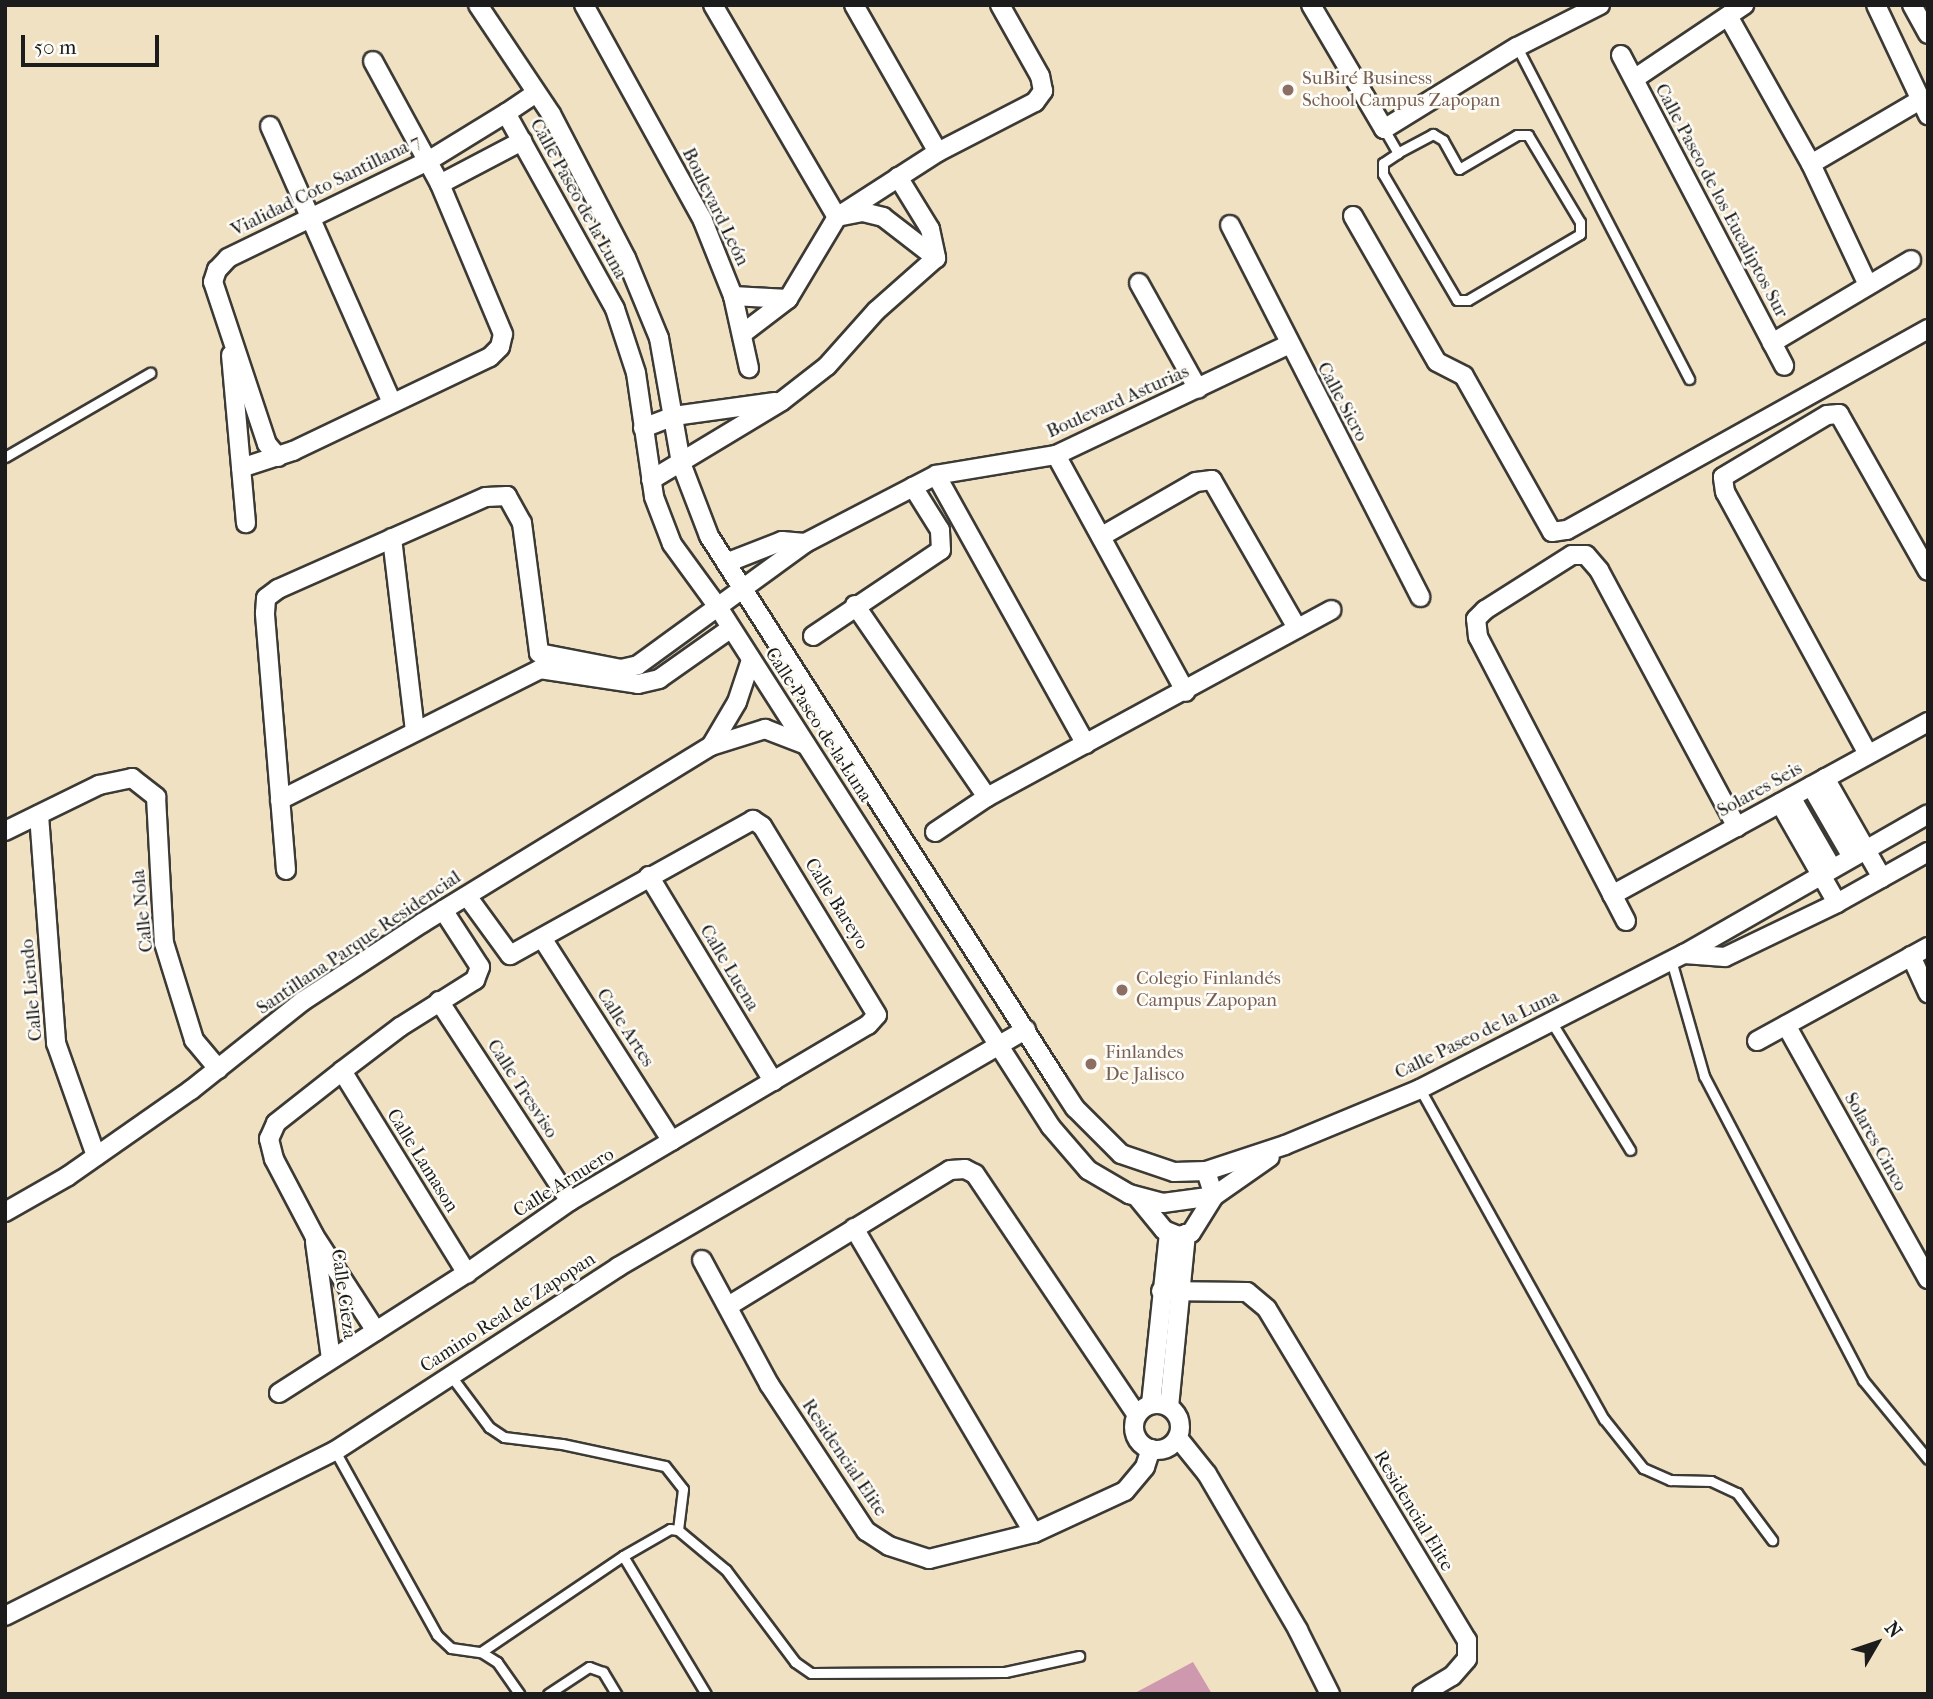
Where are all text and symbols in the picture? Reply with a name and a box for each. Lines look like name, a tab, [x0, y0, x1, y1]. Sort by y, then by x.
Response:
scale bar	[24, 21, 163, 65]
text: 50 m	[34, 35, 77, 59]
place label: SuBiré Business School Campus Zapopan	[1302, 68, 1500, 112]
street label: Calle Paseo de los Eucaliptos Sur	[1649, 80, 1793, 322]
marker: SuBiré Business School Campus Zapopan	[1280, 82, 1296, 98]
street label: Calle Paseo de la Luna	[525, 115, 631, 283]
street label: Vialidad Coto Santillana 7	[227, 130, 425, 242]
street label: Boulevard León	[677, 144, 753, 270]
street label: Calle Sicro	[1312, 358, 1372, 446]
street label: Boulevard Asturias	[1043, 360, 1193, 444]
street label: Calle Paseo de la Luna	[760, 644, 876, 806]
street label: Solares Seis	[1714, 757, 1806, 823]
street label: Calle Bareyo	[799, 854, 873, 954]
street label: Santillana Parque Residencial	[253, 866, 465, 1020]
street label: Calle Nola	[127, 869, 159, 953]
street label: Calle Luena	[694, 921, 764, 1015]
street label: Calle Liendo	[16, 938, 48, 1042]
place label: Colegio Finlandés Campus Zapopan	[1136, 968, 1281, 1012]
marker: Colegio Finlandés Campus Zapopan	[1114, 982, 1130, 998]
street label: Calle Artes	[591, 984, 659, 1072]
street label: Calle Paseo de la Luna	[1391, 985, 1563, 1085]
street label: Calle Tresviso	[482, 1035, 562, 1143]
place label: Finlandes De Jalisco	[1105, 1042, 1184, 1086]
marker: Finlandes De Jalisco	[1083, 1056, 1099, 1072]
street label: Solares Cinco	[1839, 1089, 1911, 1195]
street label: Calle Lamason	[381, 1105, 463, 1217]
street label: Calle Arnuero	[509, 1143, 619, 1223]
street label: Calle Cieza	[325, 1248, 361, 1340]
street label: Camino Real de Zapopan	[416, 1248, 600, 1378]
street label: Residencial Elite	[796, 1395, 892, 1521]
street label: Residencial Elite	[1368, 1447, 1458, 1575]
north arrow	[1842, 1608, 1912, 1678]
text: N	[1880, 1617, 1906, 1642]

